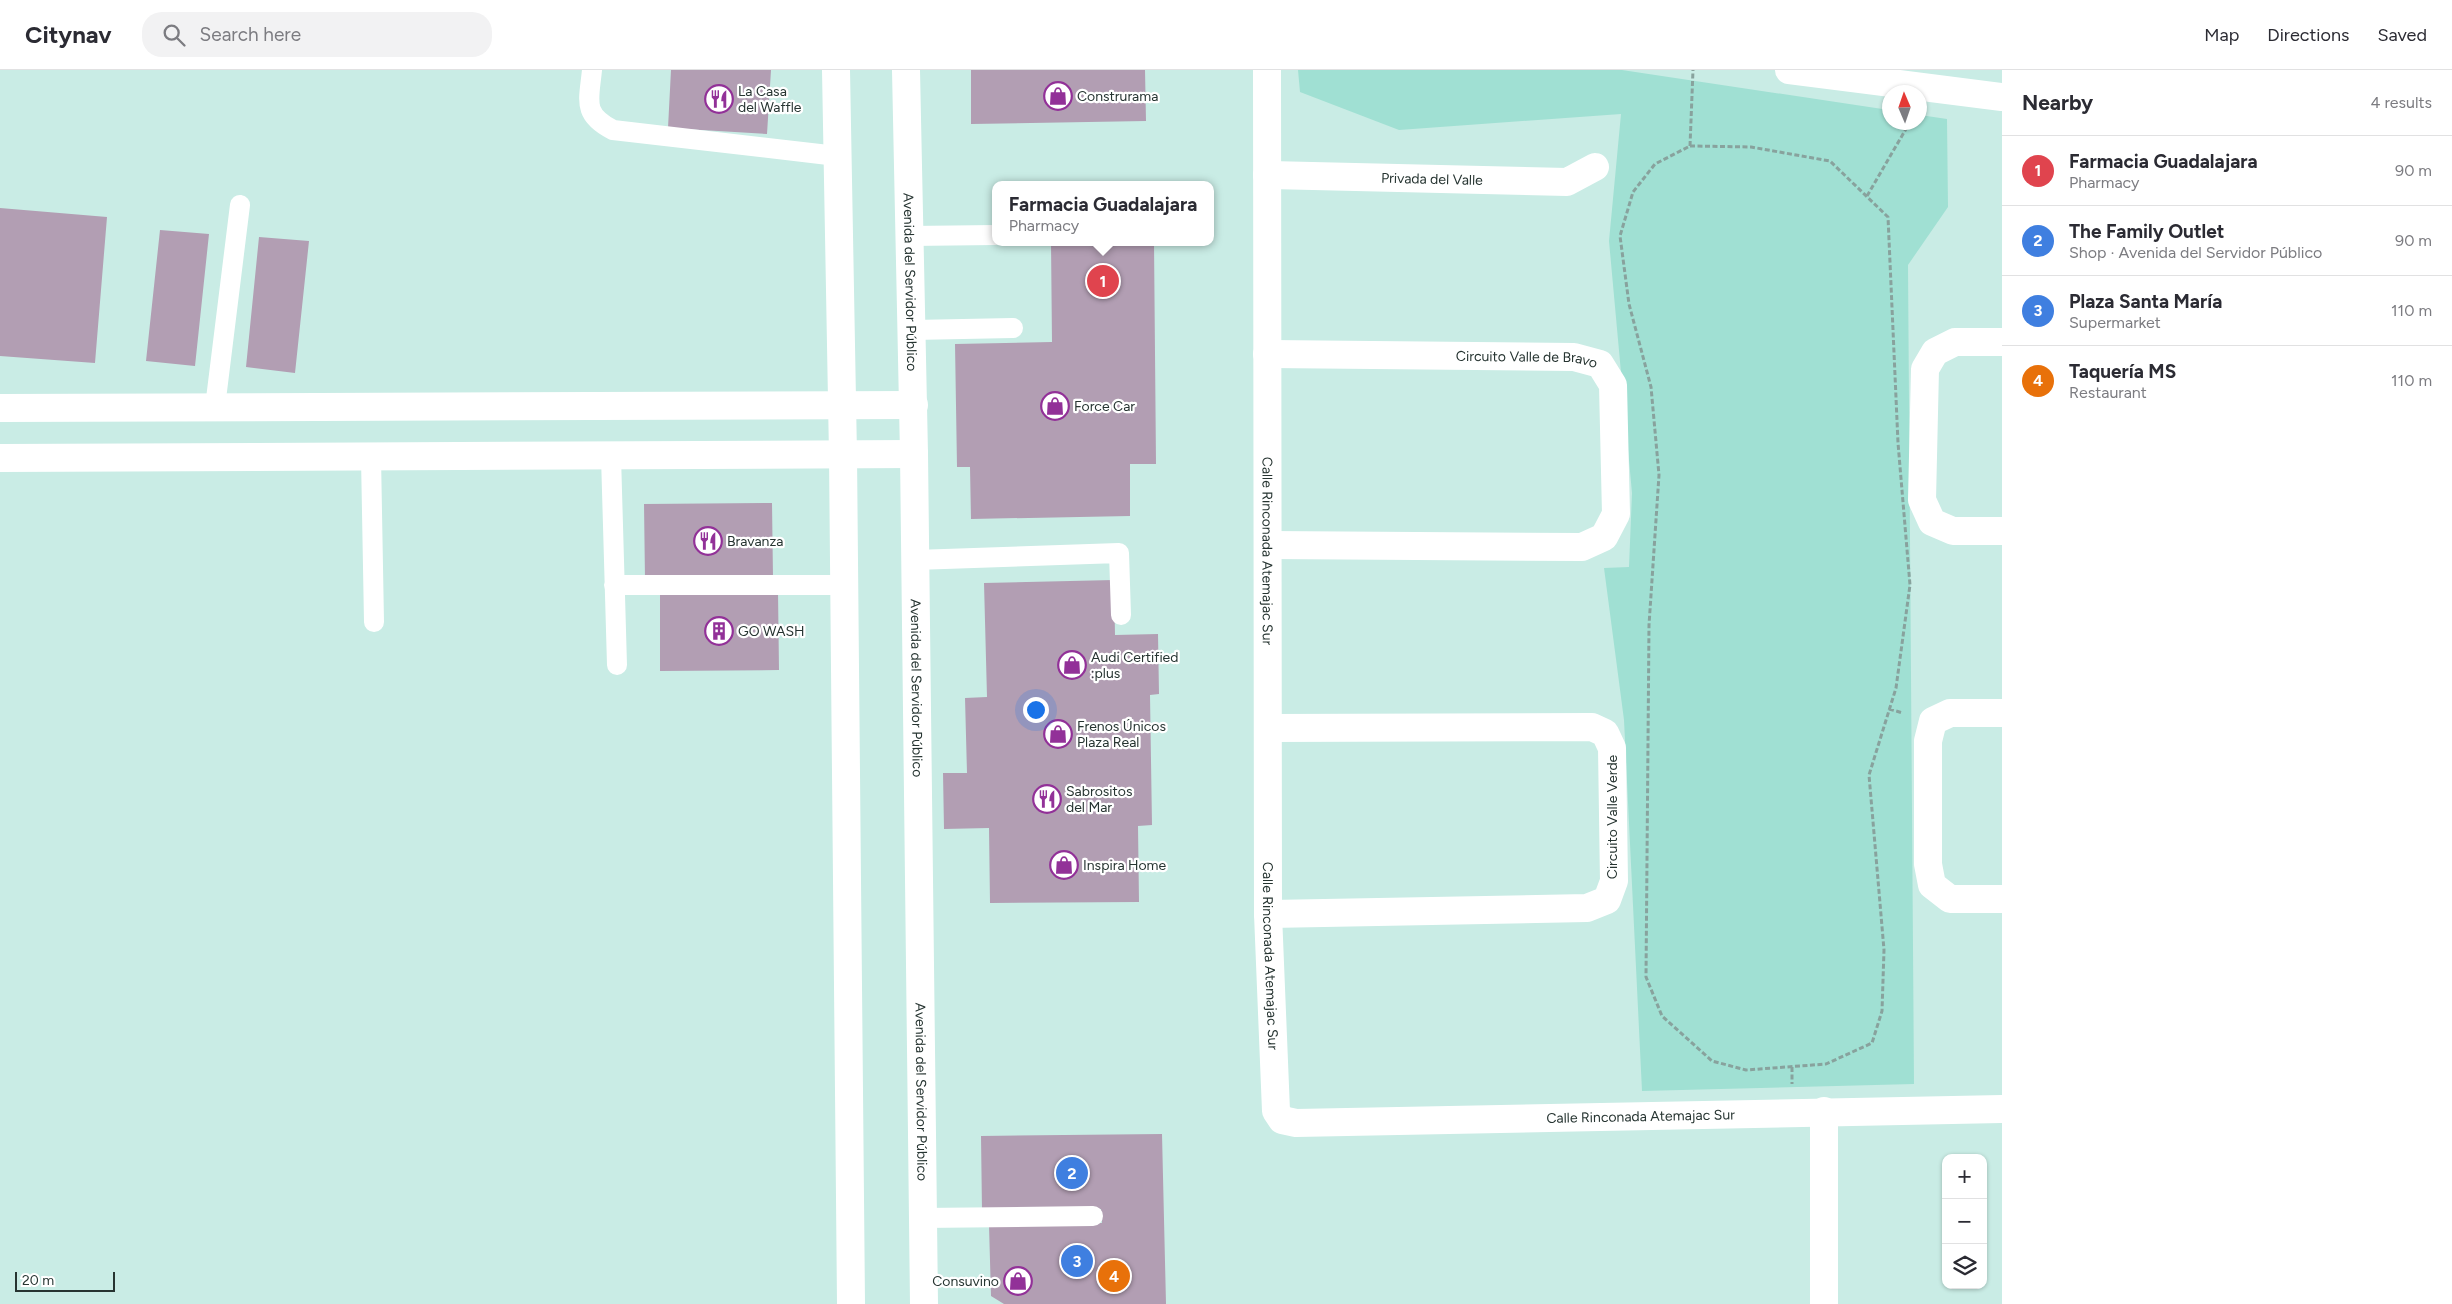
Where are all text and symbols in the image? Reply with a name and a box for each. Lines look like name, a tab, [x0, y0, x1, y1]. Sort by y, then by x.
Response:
search box	[142, 12, 492, 57]
text: Citynav	[25, 20, 112, 49]
icon: search	[160, 21, 188, 49]
text: Search here	[200, 23, 301, 46]
text: Map	[2204, 24, 2239, 46]
text: Directions	[2267, 24, 2349, 46]
text: Saved	[2377, 24, 2427, 46]
shop icon: Construrama	[1043, 81, 1073, 111]
place label: La Casa del Waffle	[738, 83, 802, 116]
restaurant icon: La Casa del Waffle	[704, 84, 734, 114]
north arrow	[1882, 85, 1927, 130]
place label: Construrama	[1077, 88, 1158, 105]
text: Nearby	[2022, 90, 2093, 115]
text: 4 results	[2371, 93, 2432, 112]
text: Farmacia Guadalajara	[2069, 150, 2258, 173]
text: 1	[2035, 161, 2041, 180]
text: 90 m	[2395, 161, 2432, 180]
street label: Privada del Valle	[1381, 169, 1483, 189]
text: Pharmacy	[2069, 173, 2139, 192]
popup	[992, 181, 1214, 246]
street label: Avenida del Servidor Público	[900, 192, 921, 371]
text: Farmacia Guadalajara	[1009, 193, 1197, 216]
text: Pharmacy	[1009, 216, 1079, 235]
text: The Family Outlet	[2069, 220, 2224, 243]
text: 2	[2033, 231, 2043, 250]
text: 90 m	[2395, 231, 2432, 250]
text: Shop · Avenida del Servidor Público	[2069, 243, 2322, 262]
pin: 1	[1087, 262, 1119, 300]
text: Plaza Santa María	[2069, 290, 2222, 313]
text: 3	[2034, 301, 2042, 320]
text: 110 m	[2391, 301, 2432, 320]
text: Supermarket	[2069, 313, 2161, 332]
street label: Circuito Valle de Bravo	[1456, 347, 1599, 371]
text: Taquería MS	[2069, 360, 2176, 383]
text: 4	[2033, 371, 2043, 390]
text: 110 m	[2391, 371, 2432, 390]
text: Restaurant	[2069, 383, 2147, 402]
shop icon: Force Car	[1040, 391, 1070, 421]
place label: Force Car	[1074, 398, 1135, 415]
street label: Calle Rinconada Atemajac Sur	[1259, 457, 1276, 646]
restaurant icon: Bravanza	[693, 526, 723, 556]
place label: Bravanza	[727, 533, 783, 550]
street label: Avenida del Servidor Público	[907, 598, 926, 777]
building icon: GO WASH	[704, 616, 734, 646]
place label: GO WASH	[738, 623, 805, 640]
place label: Audi Certified :plus	[1091, 649, 1178, 682]
shop icon: Audi Certified :plus	[1057, 650, 1087, 680]
your location	[1023, 697, 1049, 723]
place label: Frenos Únicos Plaza Real	[1077, 718, 1166, 751]
shop icon: Frenos Únicos Plaza Real	[1043, 719, 1073, 749]
street label: Circuito Valle Verde	[1604, 754, 1621, 879]
place label: Sabrositos del Mar	[1066, 783, 1132, 816]
restaurant icon: Sabrositos del Mar	[1032, 784, 1062, 814]
shop icon: Inspira Home	[1049, 850, 1079, 880]
place label: Inspira Home	[1083, 857, 1167, 874]
street label: Calle Rinconada Atemajac Sur	[1259, 862, 1282, 1051]
street label: Avenida del Servidor Público	[912, 1002, 931, 1181]
street label: Calle Rinconada Atemajac Sur	[1546, 1106, 1735, 1127]
pin: 2	[1056, 1154, 1088, 1192]
map controls	[1942, 1154, 1987, 1289]
button: +	[1942, 1154, 1987, 1199]
button: −	[1942, 1199, 1987, 1244]
pin: 3	[1061, 1242, 1093, 1280]
button: layers	[1942, 1244, 1987, 1289]
pin: 4	[1098, 1257, 1130, 1295]
shop icon: Consuvino	[1003, 1266, 1033, 1296]
scale bar	[15, 1269, 115, 1292]
text: 20 m	[22, 1272, 54, 1289]
place label: Consuvino	[932, 1273, 999, 1290]

